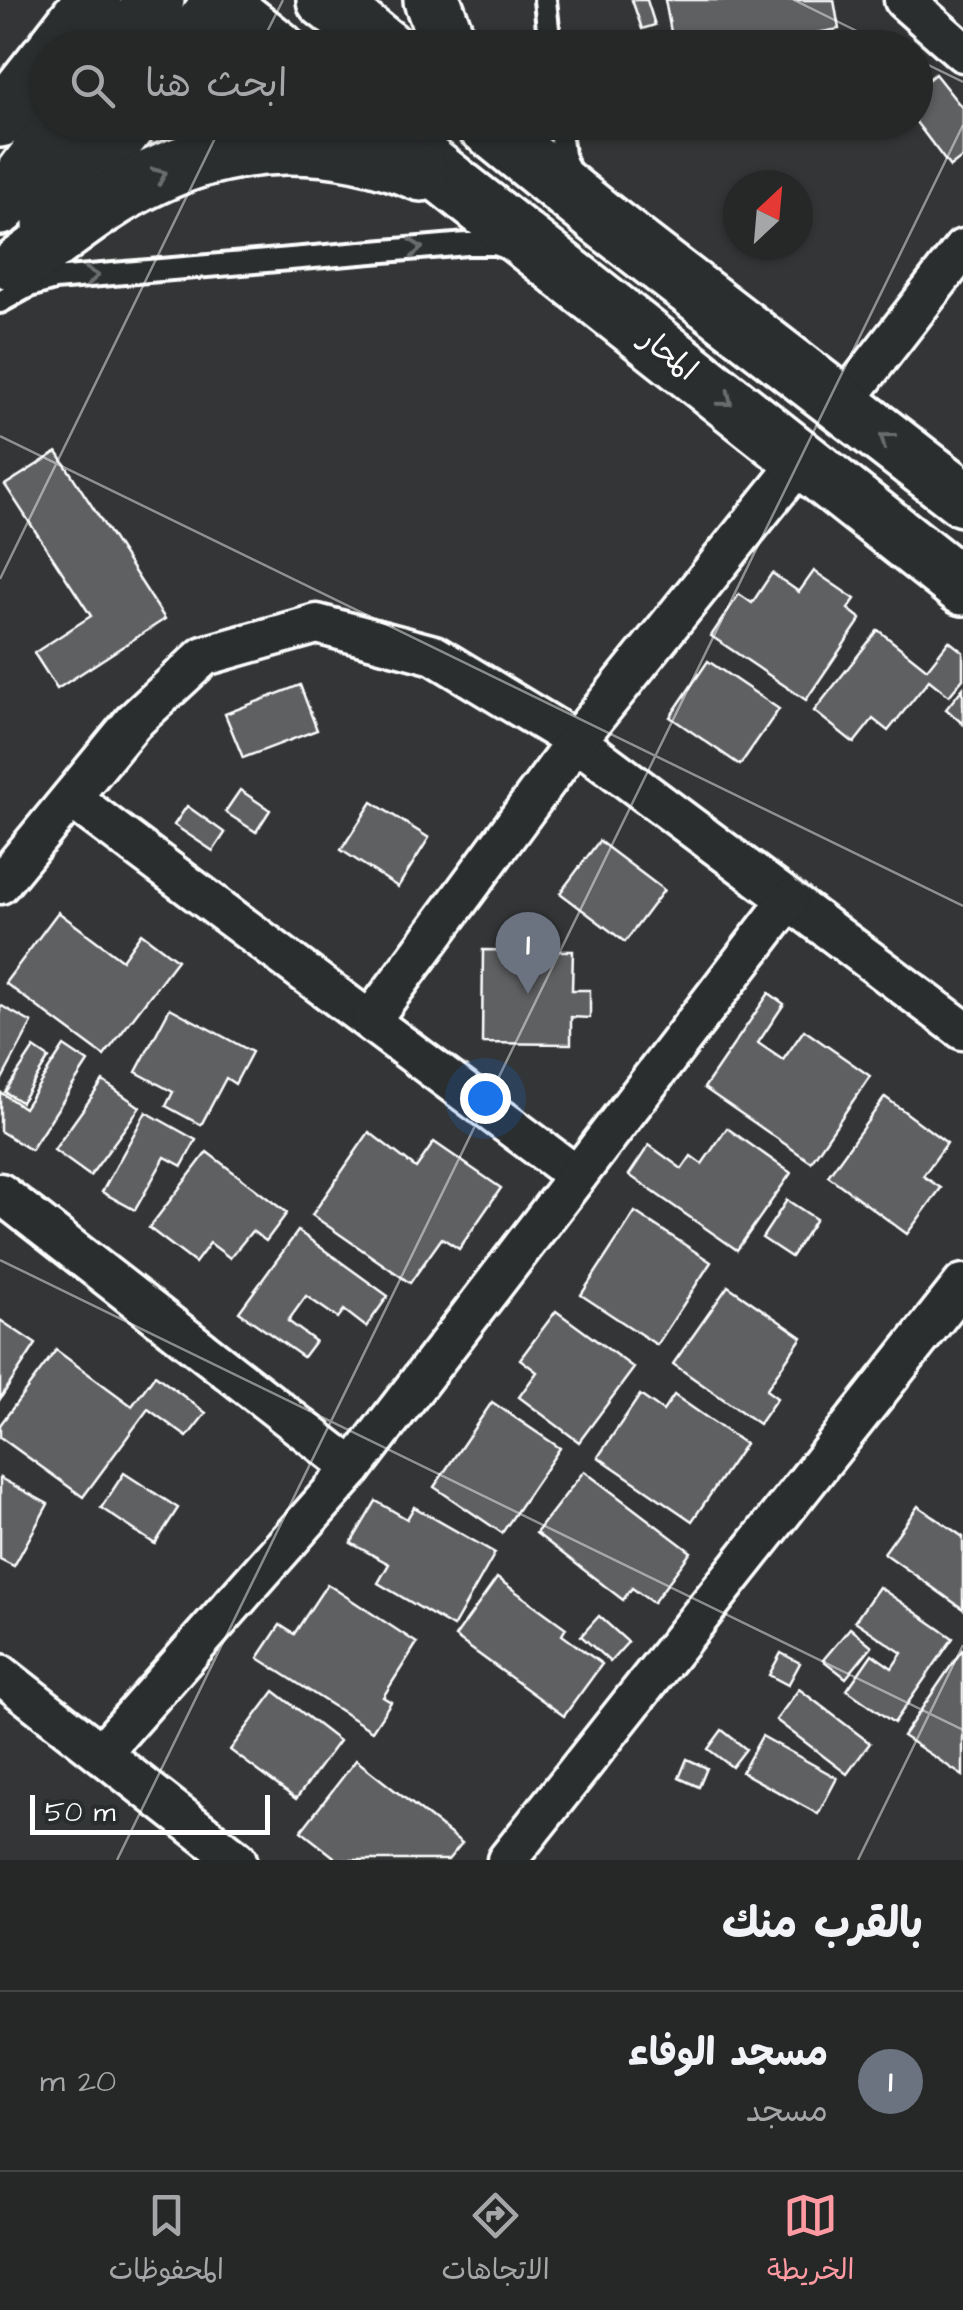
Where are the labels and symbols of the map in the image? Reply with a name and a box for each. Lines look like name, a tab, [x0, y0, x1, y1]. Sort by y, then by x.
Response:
one-way arrow	[150, 167, 168, 187]
north arrow	[723, 170, 813, 260]
one-way arrow	[408, 238, 424, 260]
one-way arrow	[84, 266, 100, 288]
street label: المحار	[628, 317, 706, 391]
one-way arrow	[714, 388, 732, 406]
one-way arrow	[879, 433, 897, 450]
pin: 1	[496, 912, 560, 994]
your location	[460, 1073, 511, 1124]
scale bar	[30, 1790, 270, 1834]

